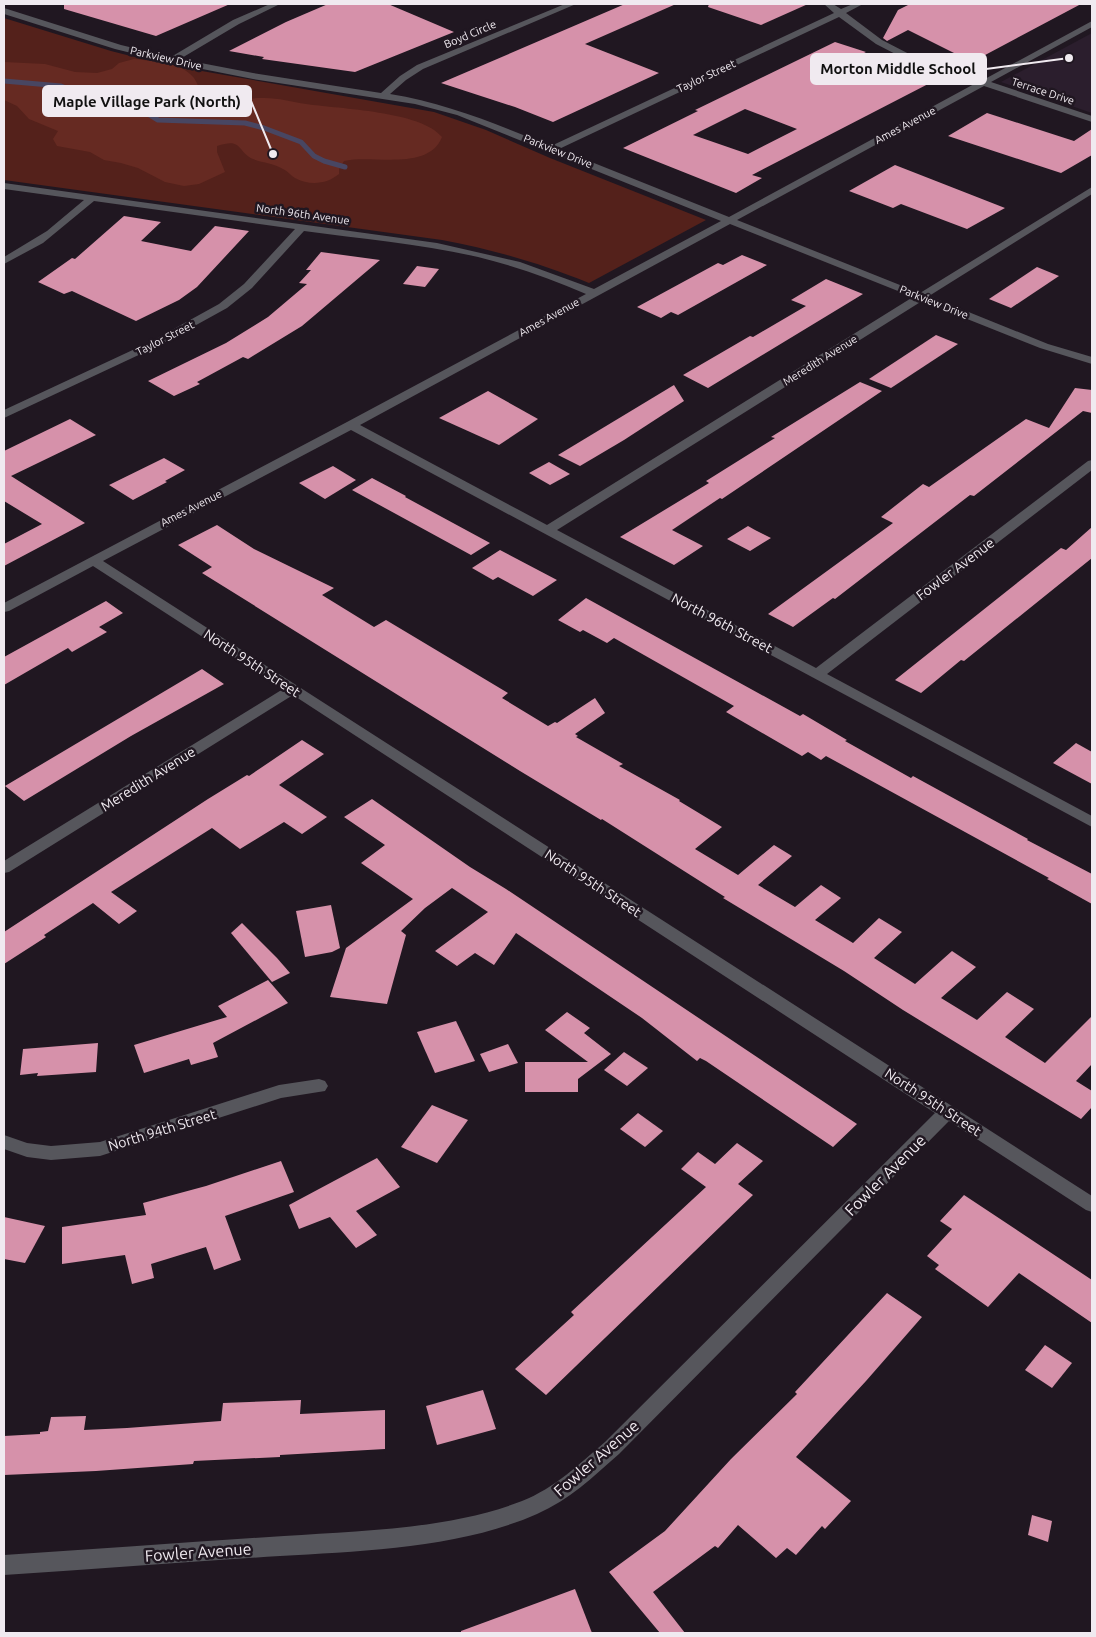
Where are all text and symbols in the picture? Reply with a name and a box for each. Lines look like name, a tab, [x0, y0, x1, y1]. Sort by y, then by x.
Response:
street label: Boyd Circle	[442, 18, 498, 50]
street label: Parkview Drive	[129, 44, 203, 72]
callout: Morton Middle School	[811, 54, 986, 84]
street label: Taylor Street	[675, 57, 738, 95]
text: Morton Middle School	[820, 60, 976, 77]
street label: Terrace Drive	[1010, 75, 1076, 107]
callout: Maple Village Park (North)	[43, 86, 251, 116]
text: Maple Village Park (North)	[53, 93, 241, 110]
street label: Ames Avenue	[873, 104, 937, 146]
street label: Parkview Drive	[522, 132, 594, 170]
street label: North 96th Avenue	[256, 202, 350, 226]
street label: Parkview Drive	[898, 283, 970, 321]
street label: Ames Avenue	[517, 295, 581, 339]
street label: Taylor Street	[134, 318, 197, 358]
street label: Meredith Avenue	[781, 332, 859, 388]
street label: Ames Avenue	[158, 487, 224, 529]
street label: Fowler Avenue	[913, 534, 997, 604]
street label: North 96th Street	[669, 590, 776, 657]
street label: North 95th Street	[201, 626, 304, 700]
street label: Meredith Avenue	[98, 744, 198, 814]
street label: North 95th Street	[542, 846, 645, 920]
street label: North 95th Street	[882, 1065, 985, 1139]
street label: North 94th Street	[106, 1106, 218, 1154]
street label: Fowler Avenue	[841, 1131, 929, 1219]
street label: Fowler Avenue	[550, 1416, 642, 1500]
street label: Fowler Avenue	[144, 1539, 252, 1565]

